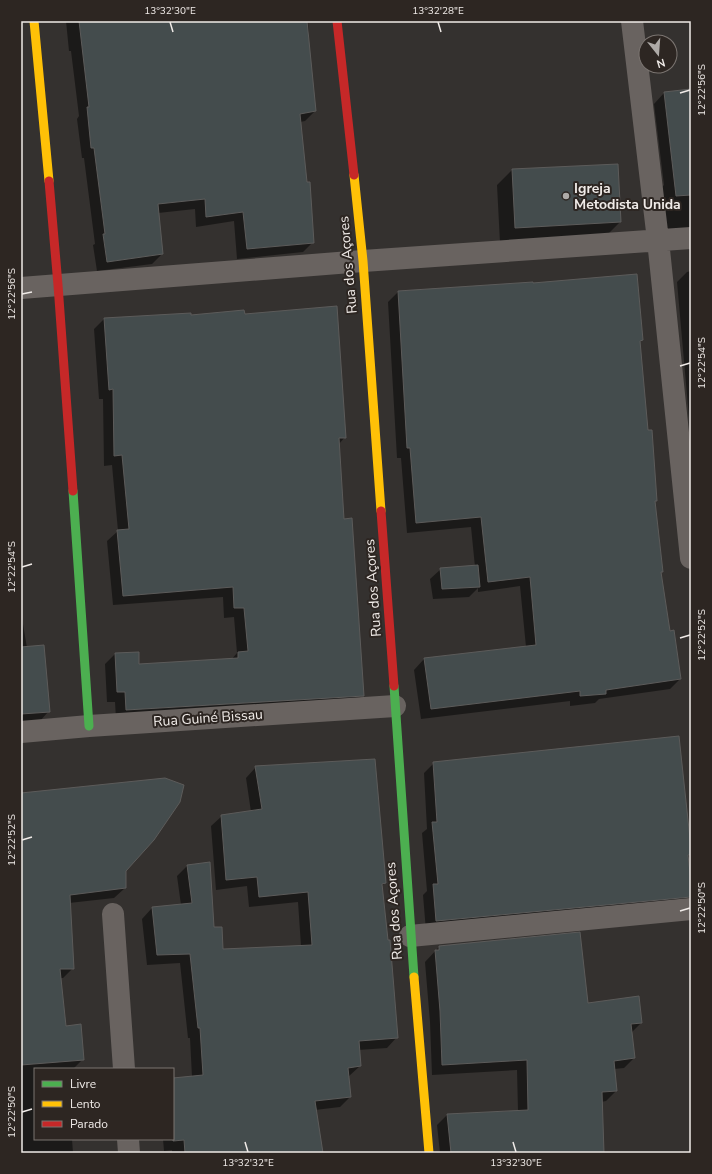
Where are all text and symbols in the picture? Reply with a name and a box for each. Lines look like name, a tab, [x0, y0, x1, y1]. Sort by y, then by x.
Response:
text: 13°32'30"E	[144, 4, 196, 18]
text: 13°32'28"E	[412, 4, 464, 18]
north arrow	[638, 34, 678, 74]
text: N	[655, 55, 667, 71]
text: 12°22'56"S	[695, 64, 709, 116]
place label: Igreja Metodista Unida	[574, 179, 681, 214]
marker: Igreja Metodista Unida	[561, 191, 571, 201]
street label: Rua dos Açores	[334, 215, 362, 315]
text: 12°22'56"S	[5, 268, 19, 320]
text: 12°22'54"S	[695, 337, 709, 389]
street label: Rua dos Açores	[360, 538, 386, 637]
text: 12°22'54"S	[5, 541, 19, 593]
text: 12°22'52"S	[695, 609, 709, 661]
street label: Rua Guiné Bissau	[152, 705, 264, 731]
text: 12°22'52"S	[5, 814, 19, 866]
street label: Rua dos Açores	[381, 861, 407, 960]
text: 12°22'50"S	[695, 882, 709, 934]
legend	[34, 1068, 174, 1140]
text: Livre	[70, 1076, 96, 1092]
text: 12°22'50"S	[5, 1086, 19, 1138]
text: Lento	[70, 1096, 101, 1112]
text: Parado	[70, 1116, 108, 1132]
text: 13°32'32"E	[222, 1156, 274, 1170]
text: 13°32'30"E	[490, 1156, 542, 1170]

